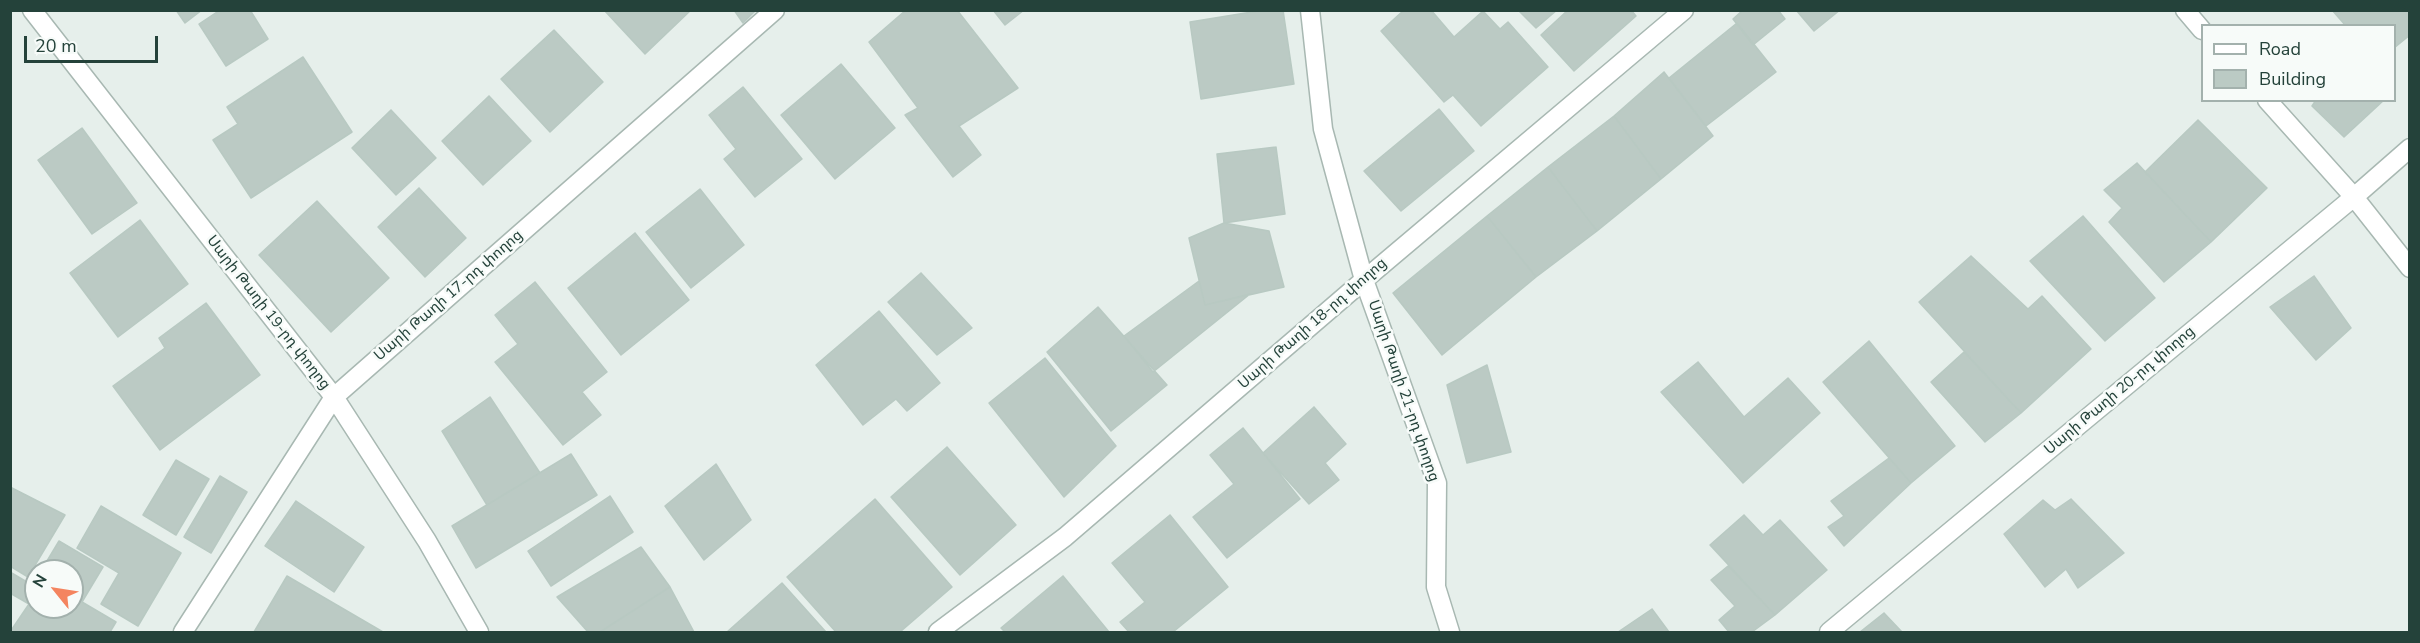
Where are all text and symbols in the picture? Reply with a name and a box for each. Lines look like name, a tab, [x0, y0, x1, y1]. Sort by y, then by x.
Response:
scale bar	[27, 24, 160, 62]
legend	[2201, 24, 2396, 102]
text: 20 m	[35, 34, 77, 58]
text: Road	[2259, 37, 2301, 61]
text: Building	[2259, 67, 2326, 91]
street label: Սարի Թաղի 17-րդ փողոց	[371, 227, 527, 365]
street label: Սարի Թաղի 19-րդ փողոց	[202, 232, 334, 394]
street label: Սարի Թաղի 18-րդ փողոց	[1235, 255, 1391, 393]
street label: Սարի Թաղի 21-րդ փողոց	[1363, 298, 1443, 484]
street label: Սարի Թաղի 20-րդ փողոց	[2041, 323, 2199, 459]
north arrow	[24, 559, 84, 619]
text: N	[28, 570, 53, 592]

